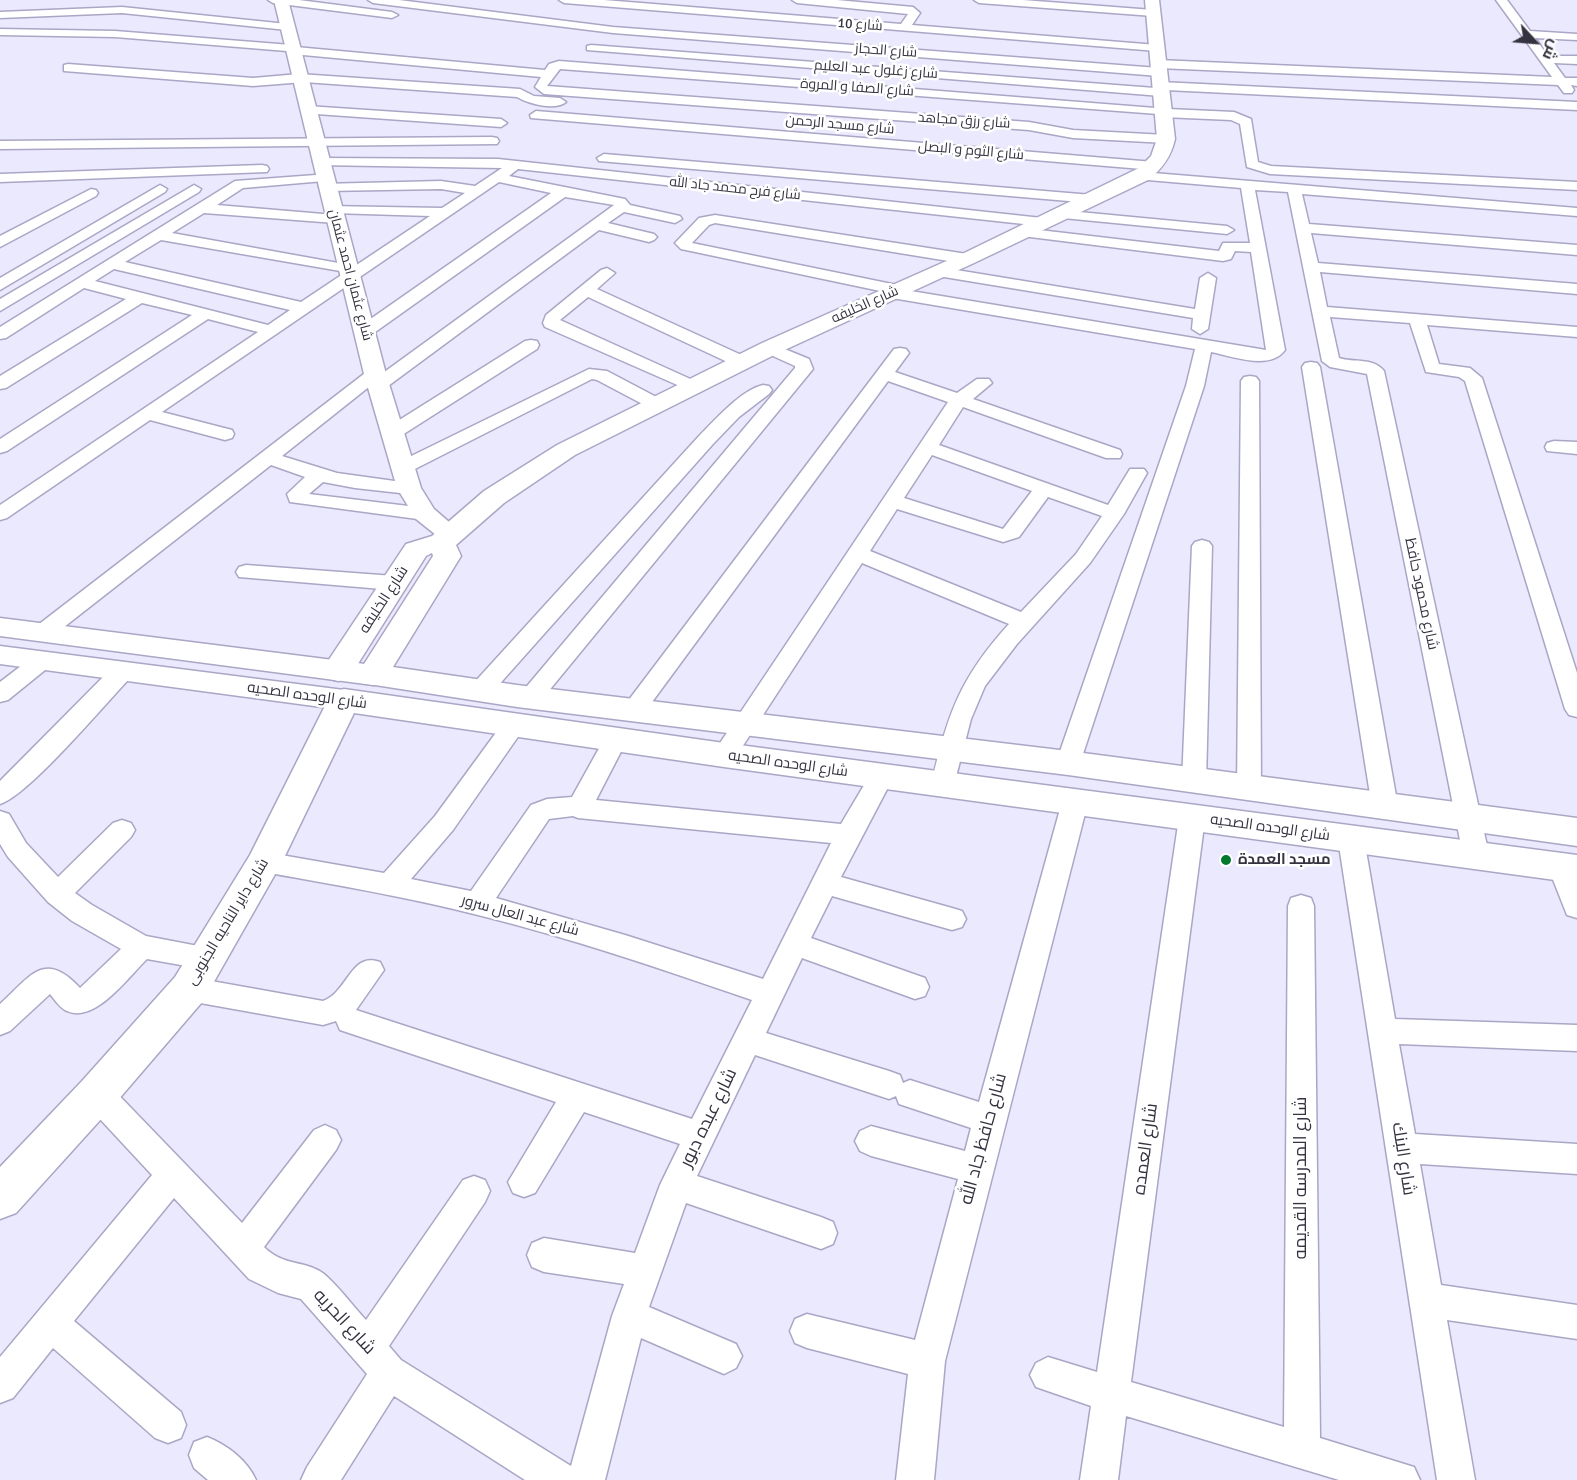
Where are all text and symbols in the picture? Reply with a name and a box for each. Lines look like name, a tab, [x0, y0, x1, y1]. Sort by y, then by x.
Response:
north arrow	[1505, 12, 1565, 72]
street label: شارع 10	[837, 15, 883, 35]
text: ش	[1538, 36, 1565, 64]
street label: شارع الحجاز	[854, 40, 918, 62]
street label: شارع زغلول عبد العليم	[814, 57, 938, 83]
street label: شارع الصفا و المروة	[800, 76, 914, 100]
street label: شارع رزق مجاهد	[917, 109, 1011, 133]
street label: شارع مسجد الرحمن	[785, 112, 895, 138]
street label: شارع الثوم و البصل	[917, 138, 1025, 164]
street label: شارع فرح محمد جاد الله	[669, 174, 801, 204]
street label: شارع عثمان احمد عثمان	[324, 207, 376, 343]
street label: شارع الخليفه	[829, 283, 901, 327]
street label: شارع محمود حافظ	[1400, 536, 1442, 652]
street label: شارع الخليفه	[356, 563, 412, 637]
street label: شارع الوحده الصحيه	[246, 679, 368, 713]
street label: شارع الوحده الصحيه	[727, 747, 849, 781]
street label: شارع الوحده الصحيه	[1209, 811, 1331, 845]
place label: مسجد العمدة	[1238, 851, 1331, 869]
marker: مسجد العمدة	[1219, 853, 1233, 867]
street label: شارع داير الناحيه الجنوبى	[183, 855, 273, 989]
street label: شارع عبد العال سرور	[459, 892, 581, 940]
street label: شارع عبده دبور	[676, 1065, 742, 1171]
street label: شارع حافظ جاد الله	[956, 1071, 1012, 1207]
street label: شارع المدرسه القديمه	[1290, 1097, 1312, 1259]
street label: شارع العمده	[1129, 1102, 1163, 1196]
street label: شارع البنك	[1387, 1121, 1419, 1197]
street label: شارع الحريه	[308, 1285, 380, 1359]

